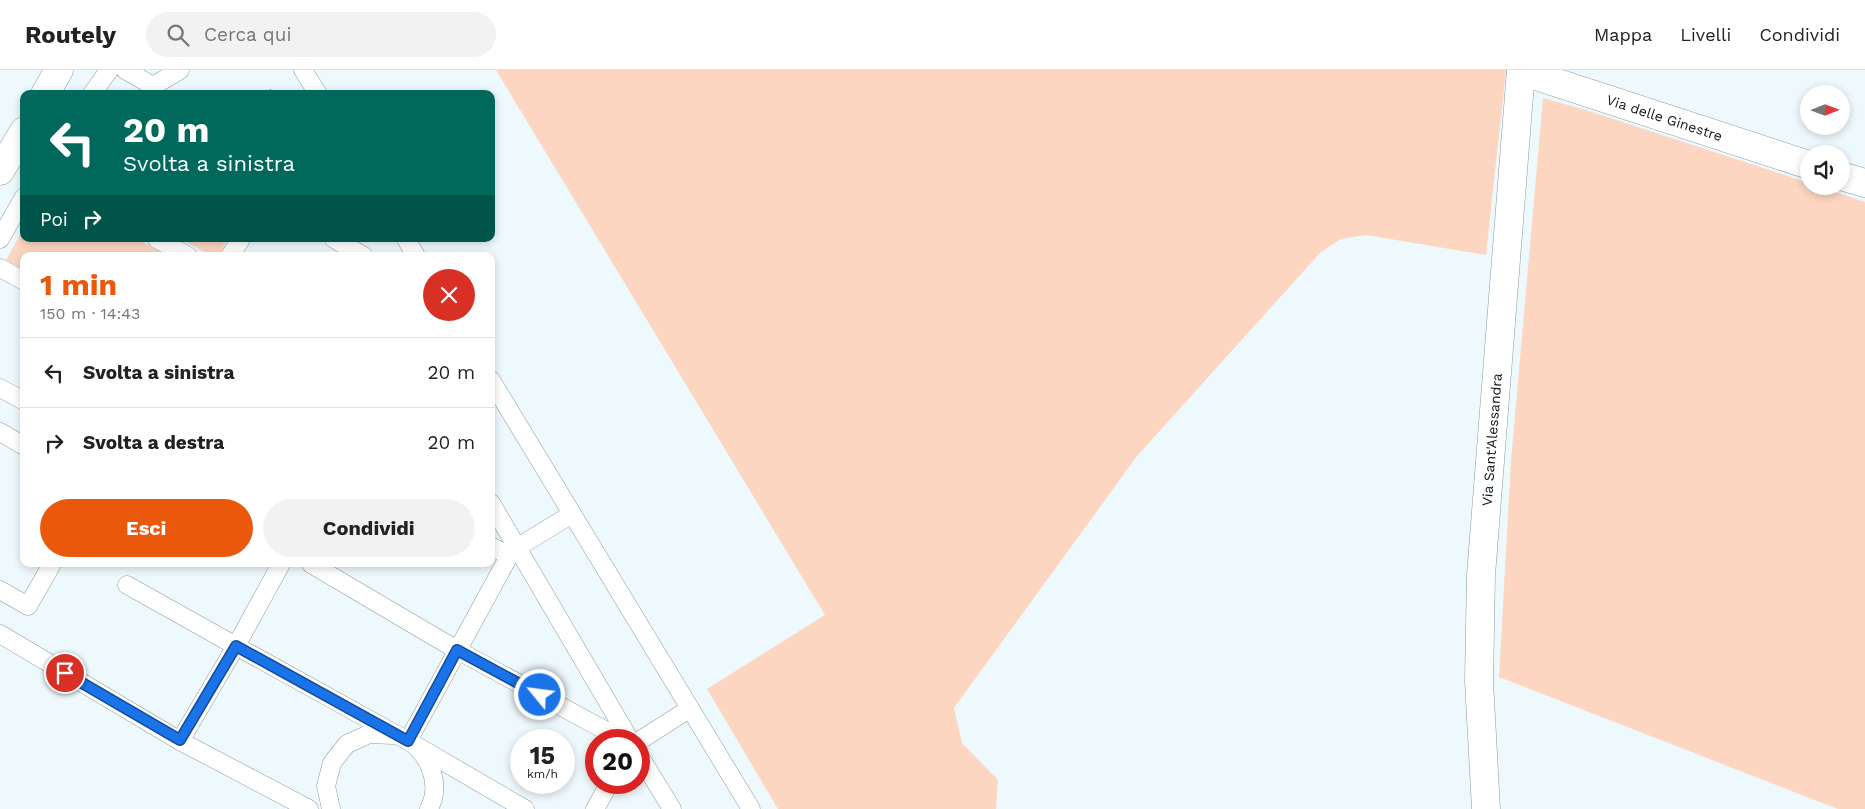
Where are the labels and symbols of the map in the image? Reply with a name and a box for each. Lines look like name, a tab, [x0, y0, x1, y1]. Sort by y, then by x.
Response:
north arrow	[1800, 85, 1850, 135]
street label: Via delle Ginestre	[1605, 91, 1725, 144]
street label: Via Sant'Alessandra	[1478, 372, 1505, 507]
pin	[44, 652, 86, 694]
position arrow	[513, 668, 565, 720]
speed limit sign: 20	[585, 729, 650, 794]

